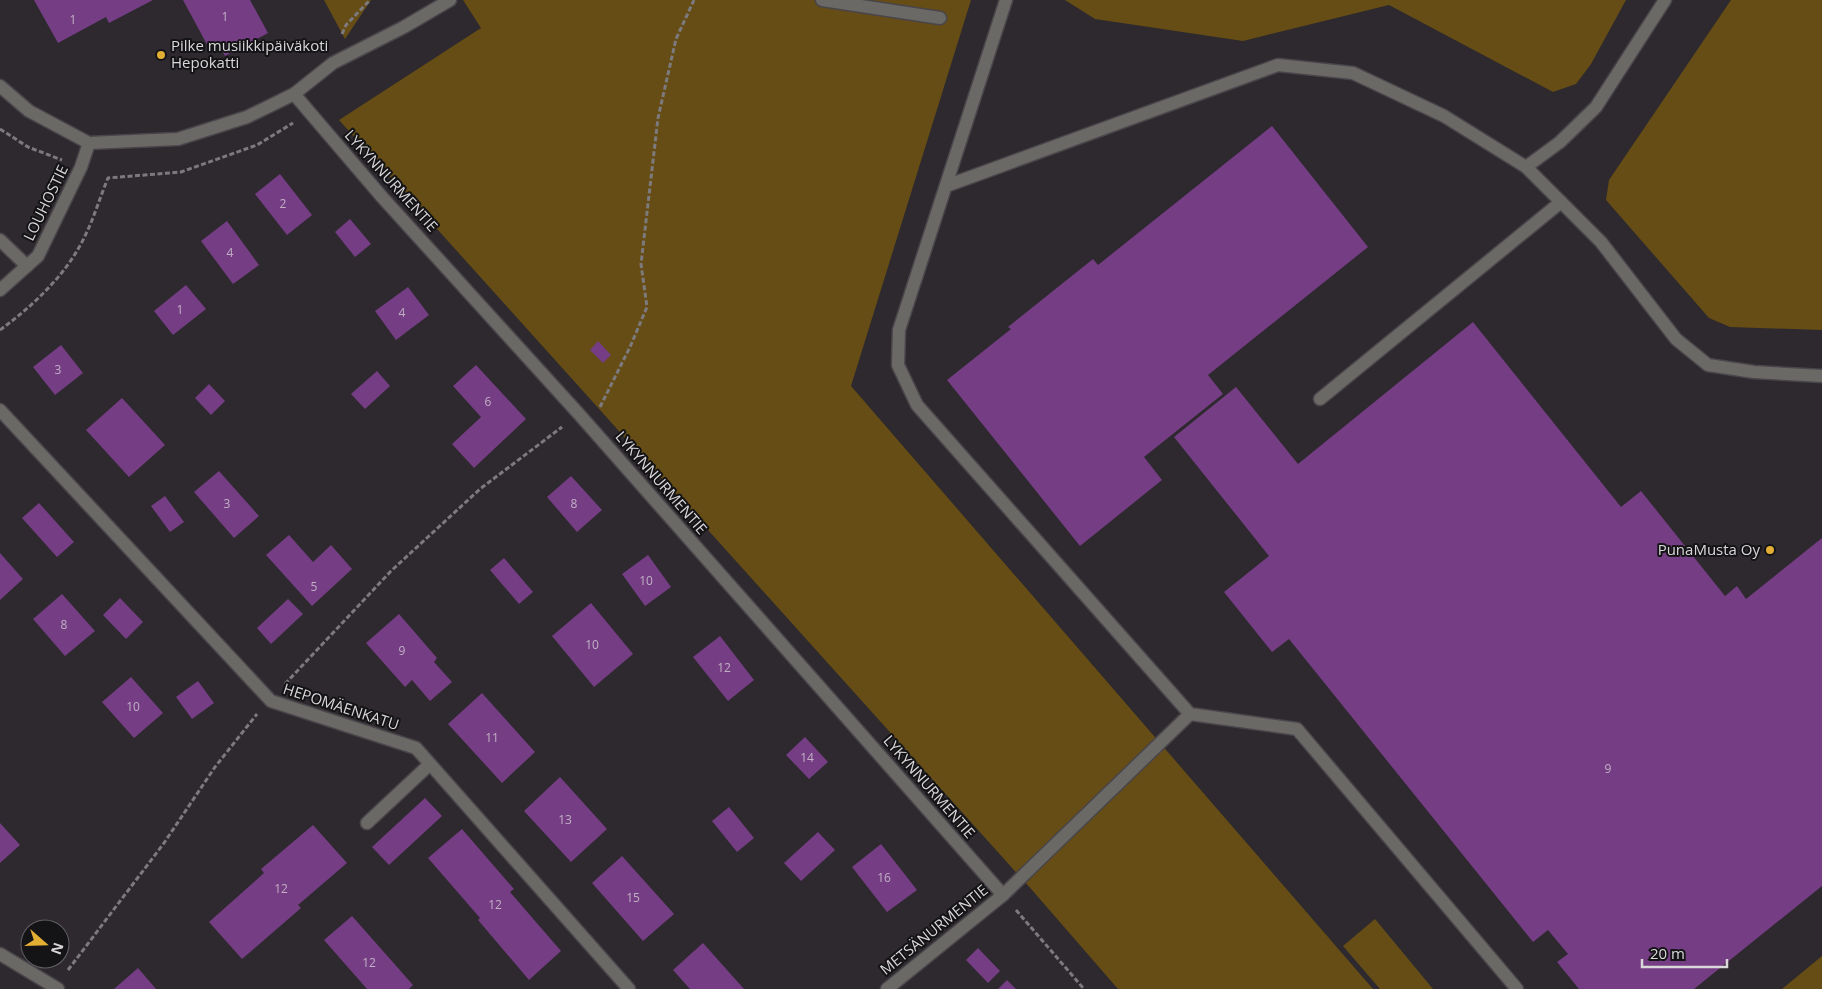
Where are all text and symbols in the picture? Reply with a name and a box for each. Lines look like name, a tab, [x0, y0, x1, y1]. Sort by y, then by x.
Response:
house number: 1	[222, 8, 228, 25]
house number: 1	[70, 11, 76, 28]
place label: Pilke musiikkipäiväkoti Hepokatti	[171, 35, 328, 72]
marker: Pilke musiikkipäiväkoti Hepokatti	[155, 49, 167, 61]
street label: LYKYNNURMENTIE	[341, 125, 443, 236]
street label: LOUHOSTIE	[18, 161, 72, 244]
house number: 2	[280, 195, 287, 212]
house number: 4	[227, 244, 234, 261]
house number: 1	[177, 301, 183, 318]
house number: 4	[399, 304, 406, 321]
house number: 3	[55, 361, 62, 378]
house number: 6	[485, 393, 492, 410]
street label: LYKYNNURMENTIE	[611, 427, 712, 538]
house number: 3	[224, 495, 231, 512]
house number: 8	[571, 495, 578, 512]
place label: PunaMusta Oy	[1658, 539, 1760, 559]
marker: PunaMusta Oy	[1764, 544, 1776, 556]
house number: 10	[639, 572, 653, 589]
house number: 5	[311, 578, 318, 595]
house number: 8	[61, 616, 68, 633]
house number: 10	[585, 636, 599, 653]
house number: 9	[399, 642, 406, 659]
house number: 12	[717, 659, 731, 676]
street label: HEPOMÄENKATU	[281, 678, 402, 734]
house number: 10	[126, 698, 140, 715]
house number: 11	[485, 729, 499, 746]
street label: LYKYNNURMENTIE	[879, 731, 980, 842]
house number: 14	[800, 749, 814, 766]
house number: 9	[1605, 760, 1612, 777]
house number: 13	[558, 811, 572, 828]
house number: 16	[877, 869, 891, 886]
house number: 12	[274, 880, 288, 897]
street label: METSÄNURMENTIE	[875, 880, 991, 979]
house number: 15	[626, 889, 640, 906]
house number: 12	[488, 896, 502, 913]
north arrow	[20, 919, 70, 969]
scale bar	[1642, 936, 1727, 968]
text: N	[47, 940, 69, 957]
text: 20 m	[1650, 943, 1685, 963]
house number: 12	[362, 954, 376, 971]

